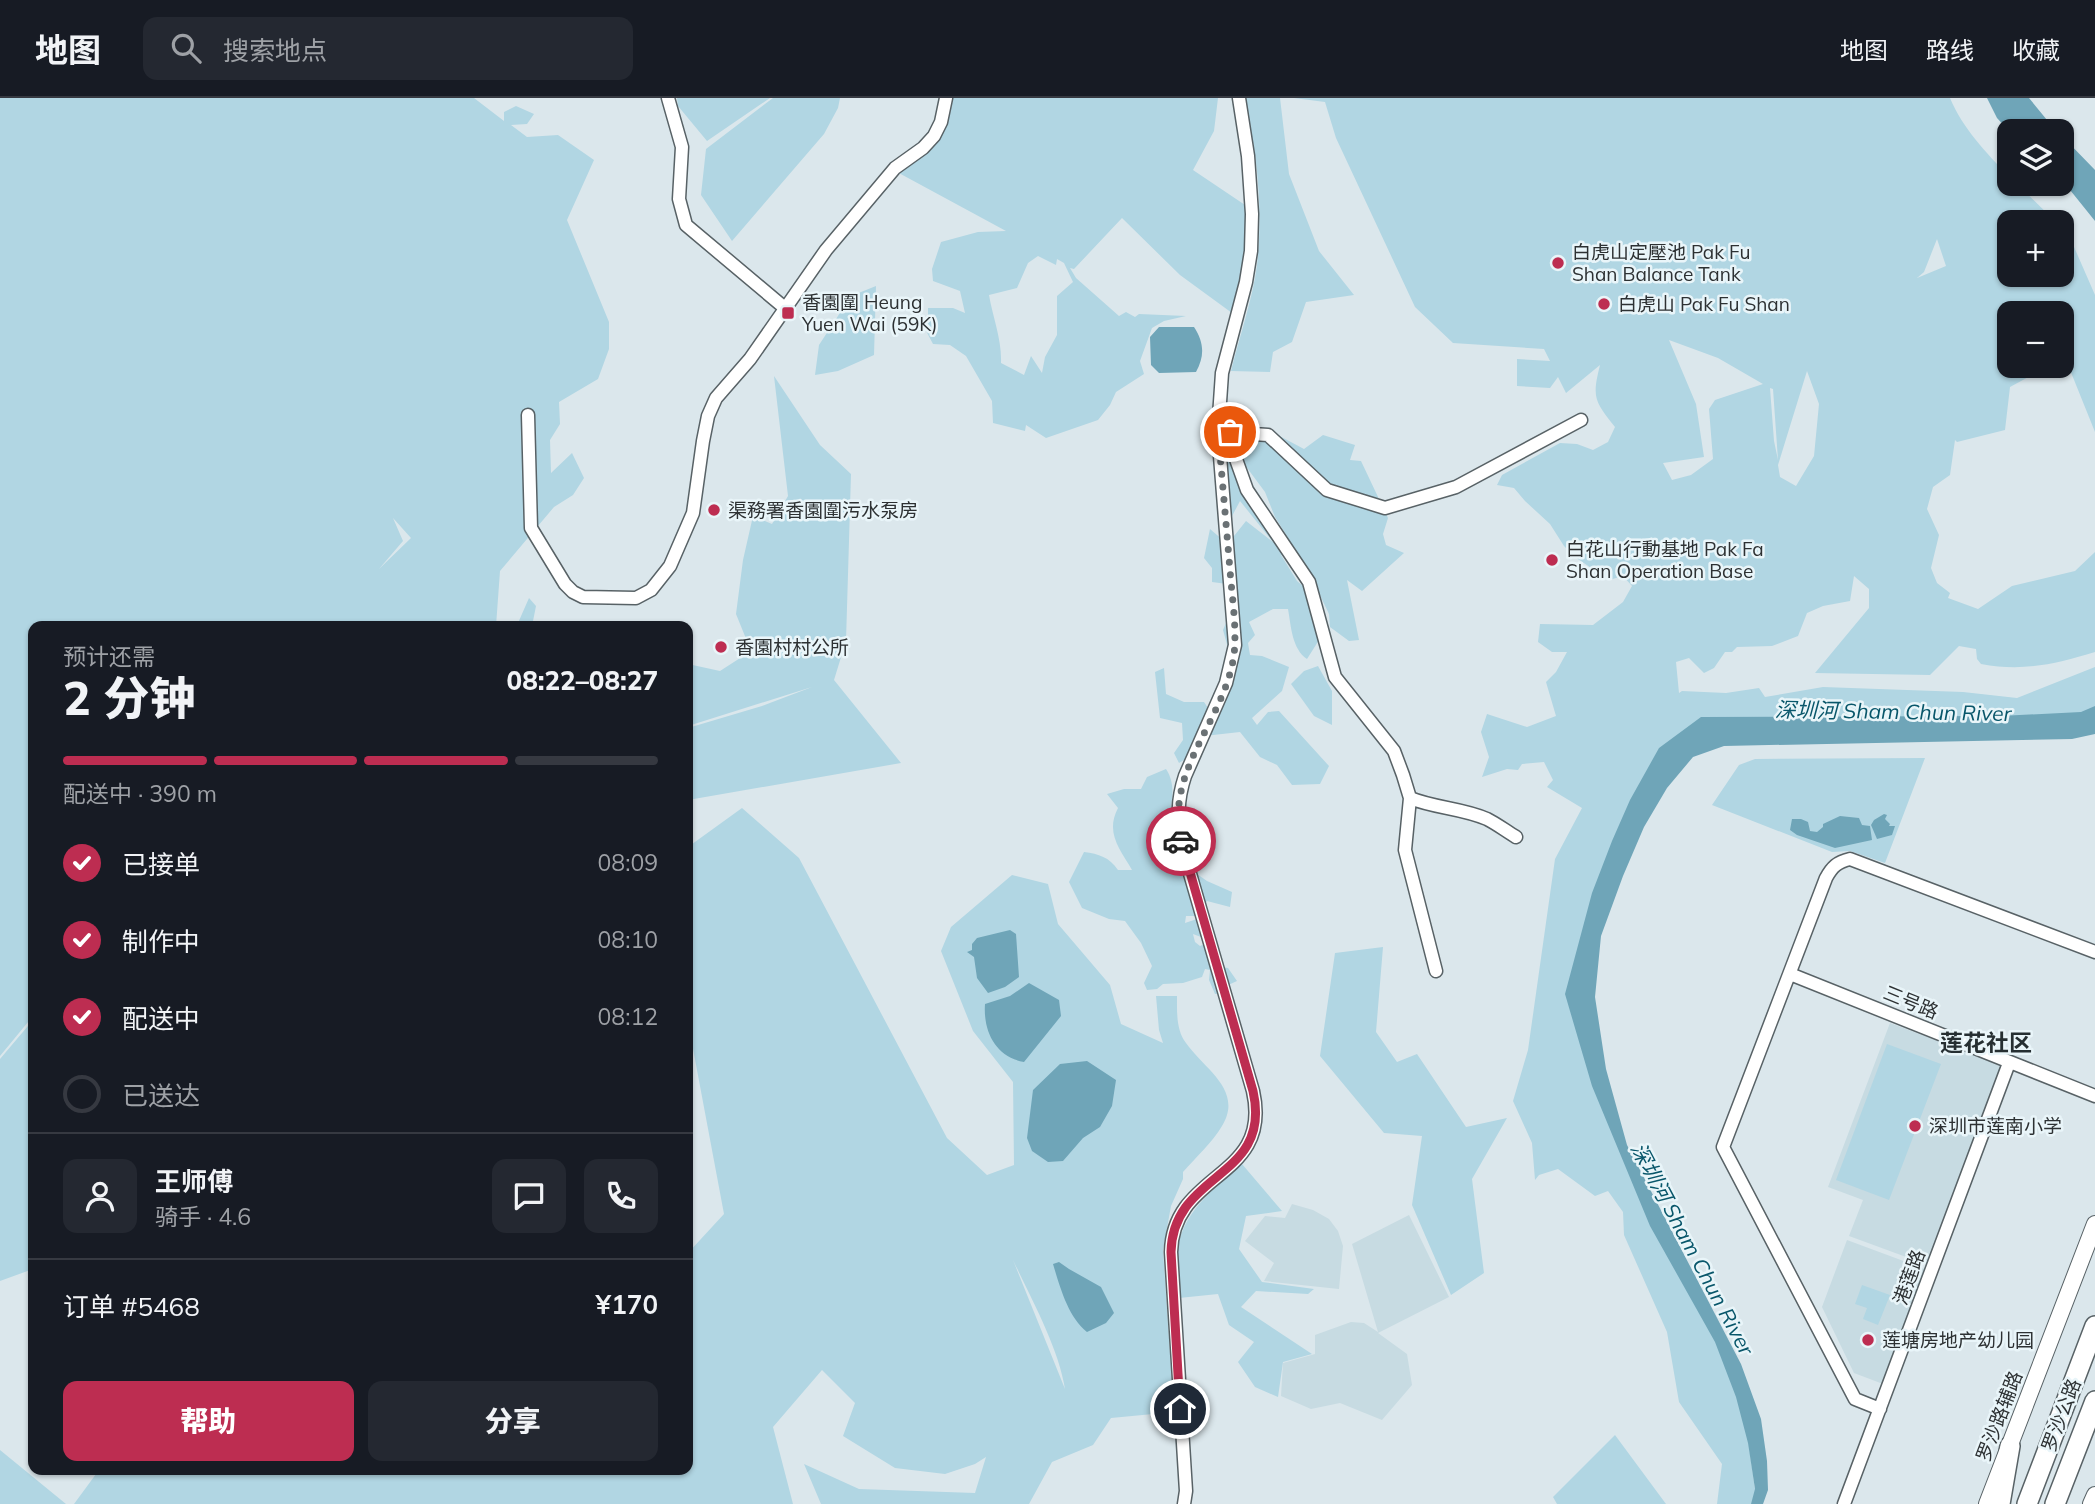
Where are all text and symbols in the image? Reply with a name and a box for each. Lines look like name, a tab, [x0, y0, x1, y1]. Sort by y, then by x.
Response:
search box	[143, 17, 633, 80]
text: 地图	[35, 29, 101, 70]
icon: search	[167, 29, 205, 67]
text: 搜索地点	[223, 34, 327, 67]
text: 地图	[1840, 35, 1888, 65]
text: 路线	[1926, 35, 1974, 65]
text: 收藏	[2012, 35, 2060, 65]
map controls	[1997, 119, 2074, 378]
button: layers	[1997, 119, 2074, 196]
button: +	[1997, 210, 2074, 287]
place label: 白虎山定壓池 Pak Fu Shan Balance Tank	[1572, 240, 1750, 286]
marker: 白虎山定壓池 Pak Fu Shan Balance Tank	[1550, 255, 1566, 271]
place label: 香園圍 Heung Yuen Wai (59K)	[801, 290, 937, 336]
place label: 白虎山 Pak Fu Shan	[1618, 292, 1790, 316]
marker: 白虎山 Pak Fu Shan	[1596, 296, 1612, 312]
button: −	[1997, 301, 2074, 378]
marker: 香園圍 Heung Yuen Wai (59K)	[780, 305, 796, 321]
pin	[1200, 402, 1260, 462]
icon: bag	[1211, 413, 1249, 451]
place label: 渠務署香園圍污水泵房	[728, 498, 918, 522]
marker: 渠務署香園圍污水泵房	[706, 502, 722, 518]
place label: 白花山行動基地 Pak Fa Shan Operation Base	[1566, 537, 1764, 583]
marker: 白花山行動基地 Pak Fa Shan Operation Base	[1544, 552, 1560, 568]
place label: 香園村村公所	[735, 635, 849, 659]
marker: 香園村村公所	[713, 639, 729, 655]
text: 预计还需	[63, 642, 155, 671]
text: 08:22–08:27	[507, 664, 658, 697]
text: 2 分钟	[63, 669, 196, 727]
water label: 深圳河 Sham Chun River	[1775, 696, 2013, 726]
text: 配送中 · 390 m	[63, 779, 217, 808]
courier	[1146, 806, 1216, 876]
icon: car	[1162, 822, 1200, 860]
icon: check	[63, 844, 101, 882]
text: 已接单	[122, 848, 200, 881]
text: 08:09	[598, 848, 658, 877]
icon: check	[63, 921, 101, 959]
text: 制作中	[122, 925, 200, 958]
text: 08:10	[598, 925, 658, 954]
street label: 三号路	[1880, 980, 1942, 1024]
icon: check	[63, 998, 101, 1036]
text: 配送中	[122, 1002, 200, 1035]
text: 08:12	[598, 1002, 658, 1031]
district label: 莲花社区	[1940, 1028, 2032, 1057]
text: 已送达	[122, 1079, 200, 1112]
place label: 深圳市莲南小学	[1929, 1114, 2062, 1138]
marker: 深圳市莲南小学	[1907, 1118, 1923, 1134]
water label: 深圳河 Sham Chun River	[1626, 1138, 1761, 1360]
button: person	[63, 1159, 137, 1233]
button: chat	[492, 1159, 566, 1233]
button: phone	[584, 1159, 658, 1233]
text: 王师傅	[155, 1165, 233, 1198]
text: 骑手 · 4.6	[155, 1202, 251, 1231]
street label: 港莲路	[1888, 1246, 1930, 1308]
text: ¥170	[596, 1288, 658, 1321]
text: 订单 #5468	[63, 1290, 200, 1323]
place label: 莲塘房地产幼儿园	[1882, 1328, 2034, 1352]
marker: 莲塘房地产幼儿园	[1860, 1332, 1876, 1348]
street label: 罗沙路辅路	[1971, 1367, 2027, 1465]
street label: 罗沙公路	[2036, 1375, 2086, 1455]
pin	[1150, 1379, 1210, 1439]
button: 帮助	[63, 1381, 354, 1461]
button: 分享	[368, 1381, 658, 1461]
icon: home	[1161, 1390, 1199, 1428]

